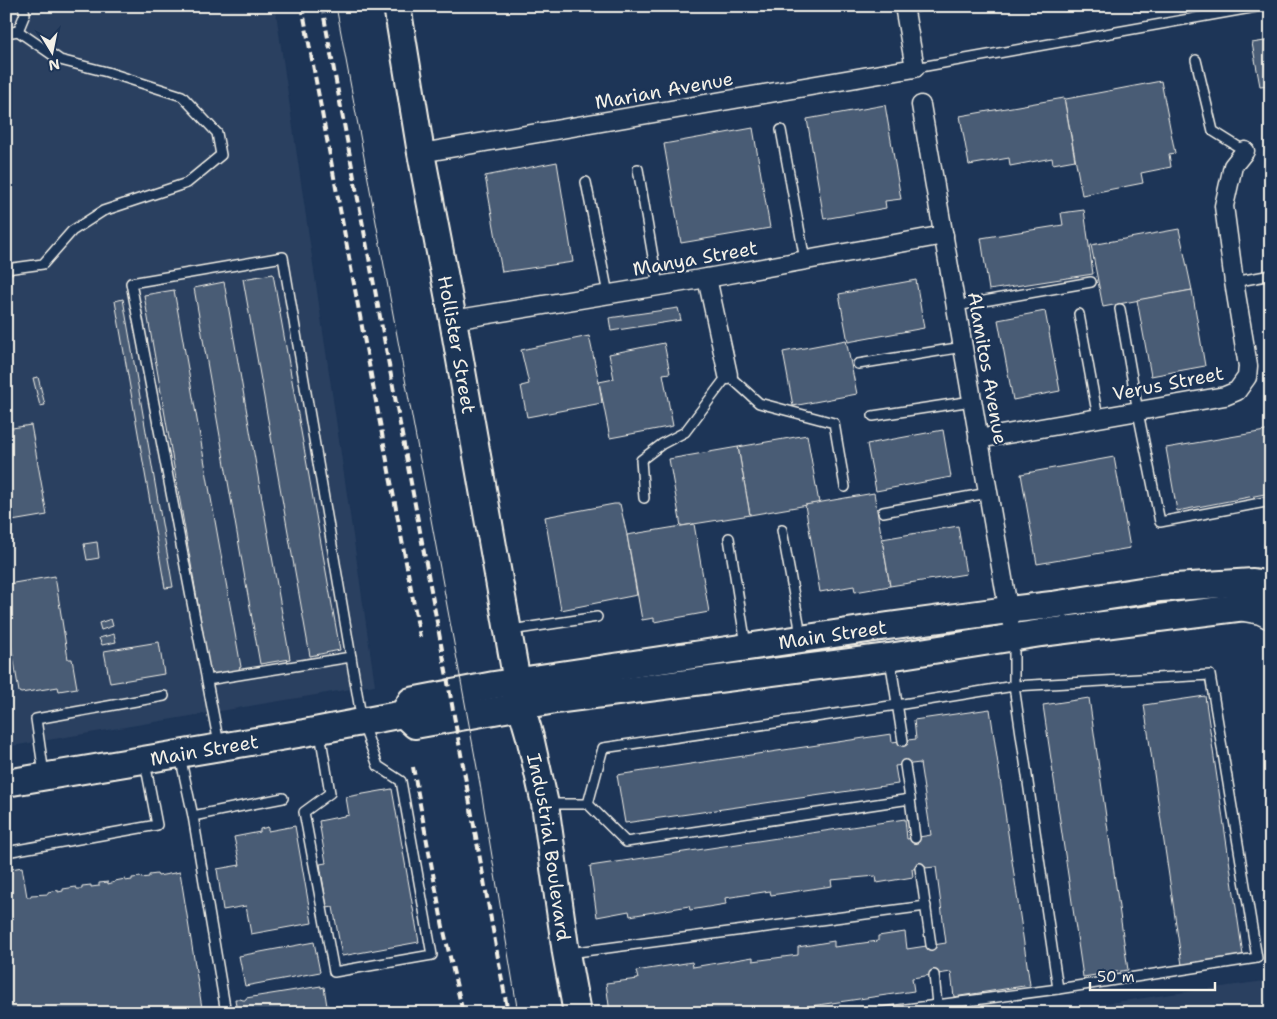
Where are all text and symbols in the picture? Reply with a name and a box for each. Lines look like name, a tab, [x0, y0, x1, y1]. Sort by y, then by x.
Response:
north arrow	[28, 28, 78, 78]
text: N	[47, 55, 61, 75]
street label: Marian Avenue	[593, 66, 735, 115]
street label: Manya Street	[631, 235, 760, 282]
street label: Hollister Street	[432, 274, 481, 416]
street label: Alamitos Avenue	[962, 290, 1013, 446]
street label: Verus Street	[1110, 360, 1226, 407]
street label: Main Street	[777, 614, 888, 655]
street label: Main Street	[148, 729, 260, 772]
street label: Industrial Boulevard	[521, 751, 576, 943]
scale bar	[1090, 959, 1214, 991]
text: 50 m	[1097, 967, 1135, 987]

